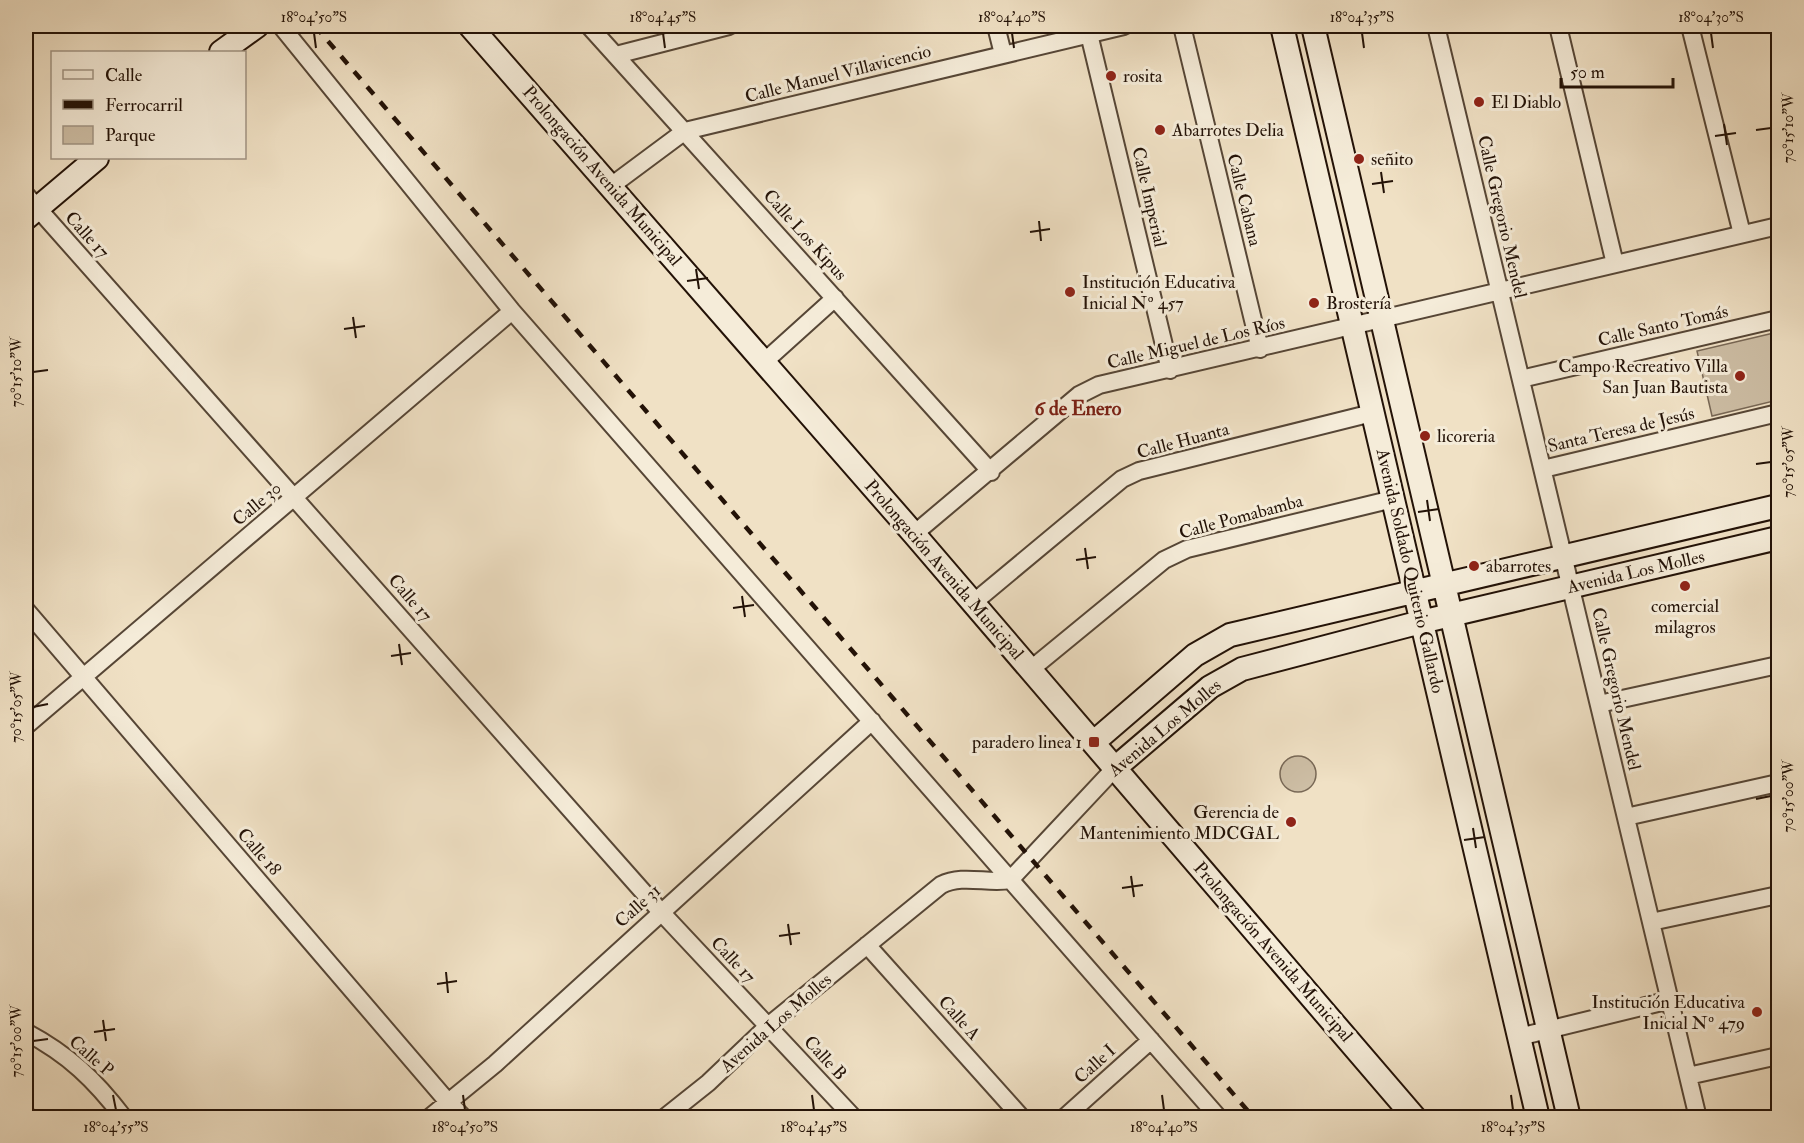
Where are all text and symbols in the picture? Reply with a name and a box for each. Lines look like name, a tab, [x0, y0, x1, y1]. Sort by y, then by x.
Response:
text: 18°04'50"S	[281, 8, 347, 27]
text: 18°04'45"S	[630, 8, 696, 27]
text: 18°04'40"S	[978, 8, 1046, 27]
text: 18°04'35"S	[1330, 8, 1394, 27]
text: 18°04'30"S	[1678, 8, 1744, 27]
street label: Calle Manuel Villavicencio	[743, 40, 934, 108]
legend	[51, 51, 246, 159]
scale bar	[1561, 51, 1674, 89]
text: 50 m	[1570, 61, 1605, 84]
text: Calle	[105, 64, 143, 87]
place label: rosita	[1123, 65, 1163, 88]
marker: rosita	[1104, 69, 1118, 83]
street label: Prolongación Avenida Municipal	[517, 81, 687, 271]
place label: El Diablo	[1491, 91, 1561, 114]
text: 70°15'10"W	[1779, 92, 1798, 163]
text: Ferrocarril	[105, 94, 183, 117]
marker: El Diablo	[1472, 95, 1486, 109]
place label: Abarrotes Delia	[1171, 119, 1285, 142]
marker: Abarrotes Delia	[1153, 123, 1167, 137]
text: Parque	[105, 124, 156, 147]
street label: Calle Gregorio Mendel	[1472, 133, 1532, 301]
street label: Calle Imperial	[1126, 145, 1172, 250]
place label: señito	[1371, 148, 1413, 171]
street label: Calle Cabana	[1221, 151, 1267, 249]
marker: señito	[1352, 152, 1366, 166]
street label: Calle Los Kipus	[758, 185, 852, 285]
street label: Calle 17	[60, 207, 114, 263]
place label: Institución Educativa Inicial Nº 457	[1082, 271, 1236, 315]
marker: Institución Educativa Inicial Nº 457	[1063, 285, 1077, 299]
place label: Brostería	[1326, 292, 1392, 315]
marker: Brostería	[1307, 296, 1321, 310]
street label: Calle Santo Tomás	[1596, 300, 1730, 352]
street label: Calle Miguel de Los Ríos	[1105, 311, 1287, 375]
text: 70°15'10"W	[7, 336, 26, 407]
place label: Campo Recreativo Villa San Juan Bautista	[1558, 355, 1729, 399]
marker: Campo Recreativo Villa San Juan Bautista	[1733, 369, 1747, 383]
district label: 6 de Enero	[1035, 396, 1122, 421]
street label: Santa Teresa de Jesús	[1545, 402, 1697, 458]
street label: Calle Huanta	[1134, 417, 1232, 464]
place label: licoreria	[1437, 425, 1496, 448]
text: 70°15'05"W	[1779, 425, 1798, 498]
marker: licoreria	[1418, 429, 1432, 443]
street label: Avenida Soldado Quiterio Gallardo	[1370, 445, 1449, 696]
street label: Prolongación Avenida Municipal	[859, 475, 1029, 665]
street label: Calle 30	[228, 477, 286, 531]
street label: Calle Pomabamba	[1177, 489, 1306, 545]
street label: Avenida Los Molles	[1564, 545, 1707, 599]
place label: abarrotes	[1486, 555, 1551, 578]
marker: abarrotes	[1467, 559, 1481, 573]
street label: Calle 17	[383, 569, 437, 627]
marker: comercial milagros	[1678, 579, 1692, 593]
place label: comercial milagros	[1651, 595, 1719, 639]
street label: Calle Gregorio Mendel	[1586, 605, 1646, 773]
text: 70°15'05"W	[7, 670, 26, 743]
street label: Avenida Los Molles	[1103, 674, 1226, 783]
place label: paradero linea 1	[971, 731, 1082, 754]
marker: paradero linea 1	[1087, 735, 1101, 749]
text: 70°15'00"W	[1779, 759, 1798, 832]
place label: Gerencia de Mantenimiento MDCGAL	[1079, 801, 1279, 845]
marker: Gerencia de Mantenimiento MDCGAL	[1284, 815, 1298, 829]
street label: Calle 18	[232, 823, 286, 881]
street label: Prolongación Avenida Municipal	[1188, 857, 1358, 1047]
street label: Calle 31	[610, 879, 666, 933]
street label: Calle 17	[706, 932, 760, 988]
street label: Avenida Los Molles	[715, 968, 837, 1078]
street label: Calle A	[933, 991, 985, 1046]
place label: Institución Educativa Inicial Nº 479	[1591, 991, 1746, 1035]
text: 70°15'00"W	[7, 1004, 26, 1077]
marker: Institución Educativa Inicial Nº 479	[1750, 1005, 1764, 1019]
street label: Calle P	[64, 1030, 118, 1082]
street label: Calle B	[799, 1031, 851, 1085]
street label: Calle I	[1069, 1039, 1121, 1089]
text: 18°04'55"S	[83, 1118, 149, 1137]
text: 18°04'50"S	[432, 1118, 498, 1137]
text: 18°04'45"S	[781, 1118, 847, 1137]
text: 18°04'40"S	[1130, 1118, 1198, 1137]
text: 18°04'35"S	[1481, 1118, 1545, 1137]

